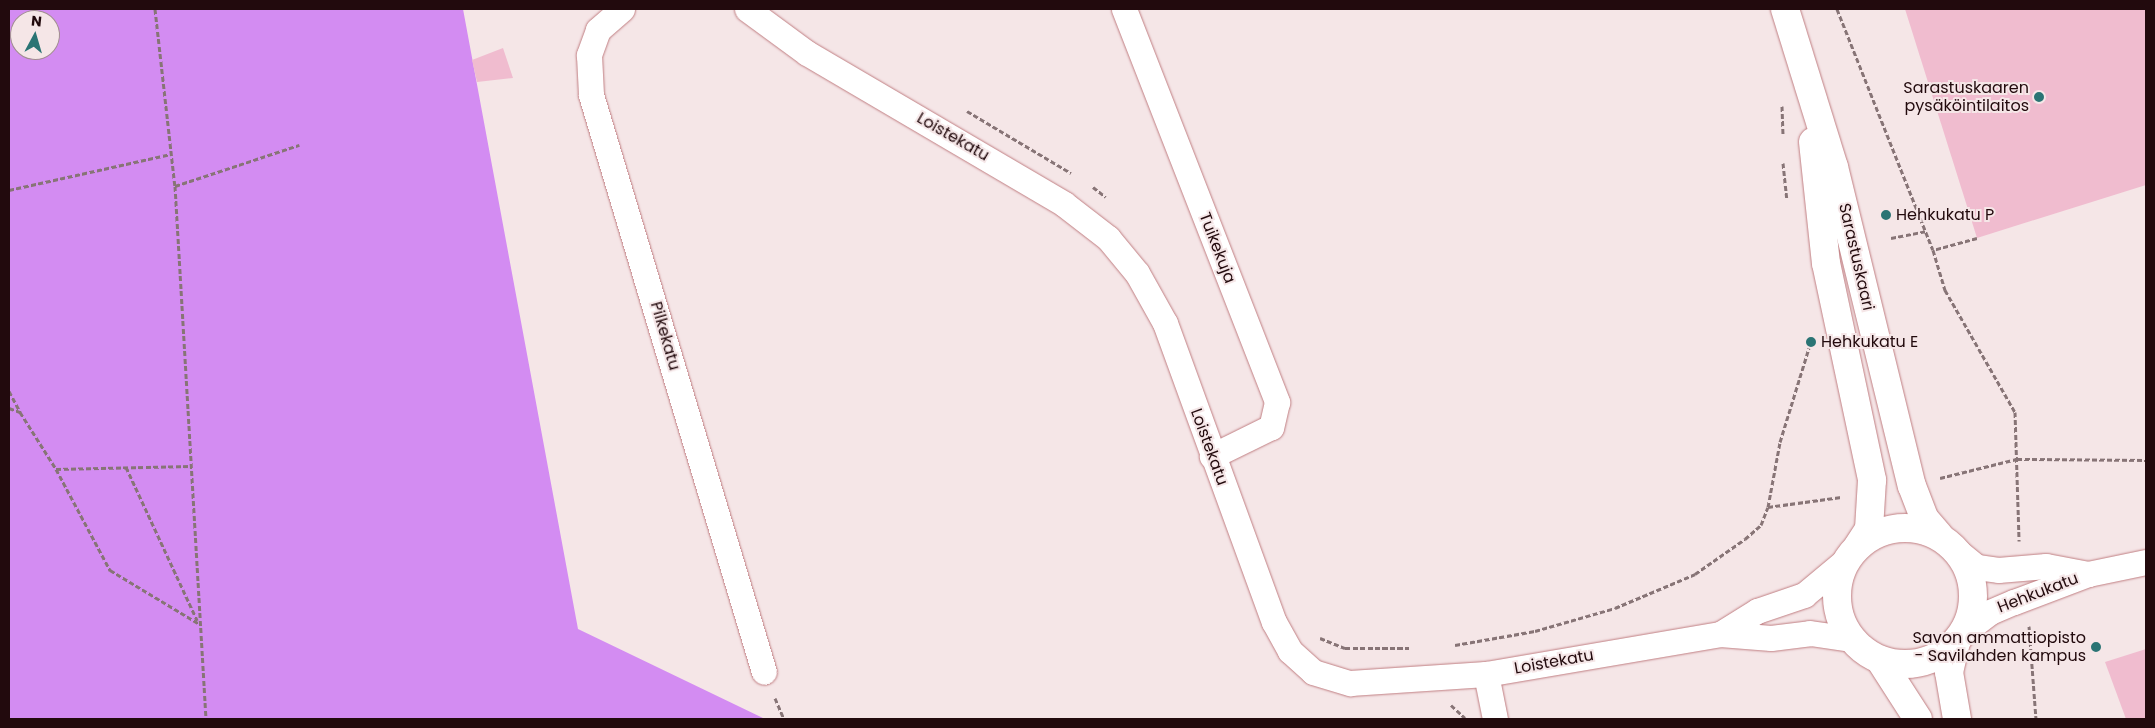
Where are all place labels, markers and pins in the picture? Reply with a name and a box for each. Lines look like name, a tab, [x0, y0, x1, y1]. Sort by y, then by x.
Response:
place label: Sarastuskaaren pysäköintilaitos	[1903, 78, 2029, 116]
marker: Sarastuskaaren pysäköintilaitos	[2033, 91, 2045, 103]
place label: Hehkukatu P	[1896, 205, 1994, 225]
marker: Hehkukatu P	[1880, 209, 1892, 221]
place label: Hehkukatu E	[1821, 332, 1918, 352]
marker: Hehkukatu E	[1805, 336, 1817, 348]
place label: Savon ammattiopisto - Savilahden kampus	[1912, 628, 2086, 666]
marker: Savon ammattiopisto - Savilahden kampus	[2090, 641, 2102, 653]

